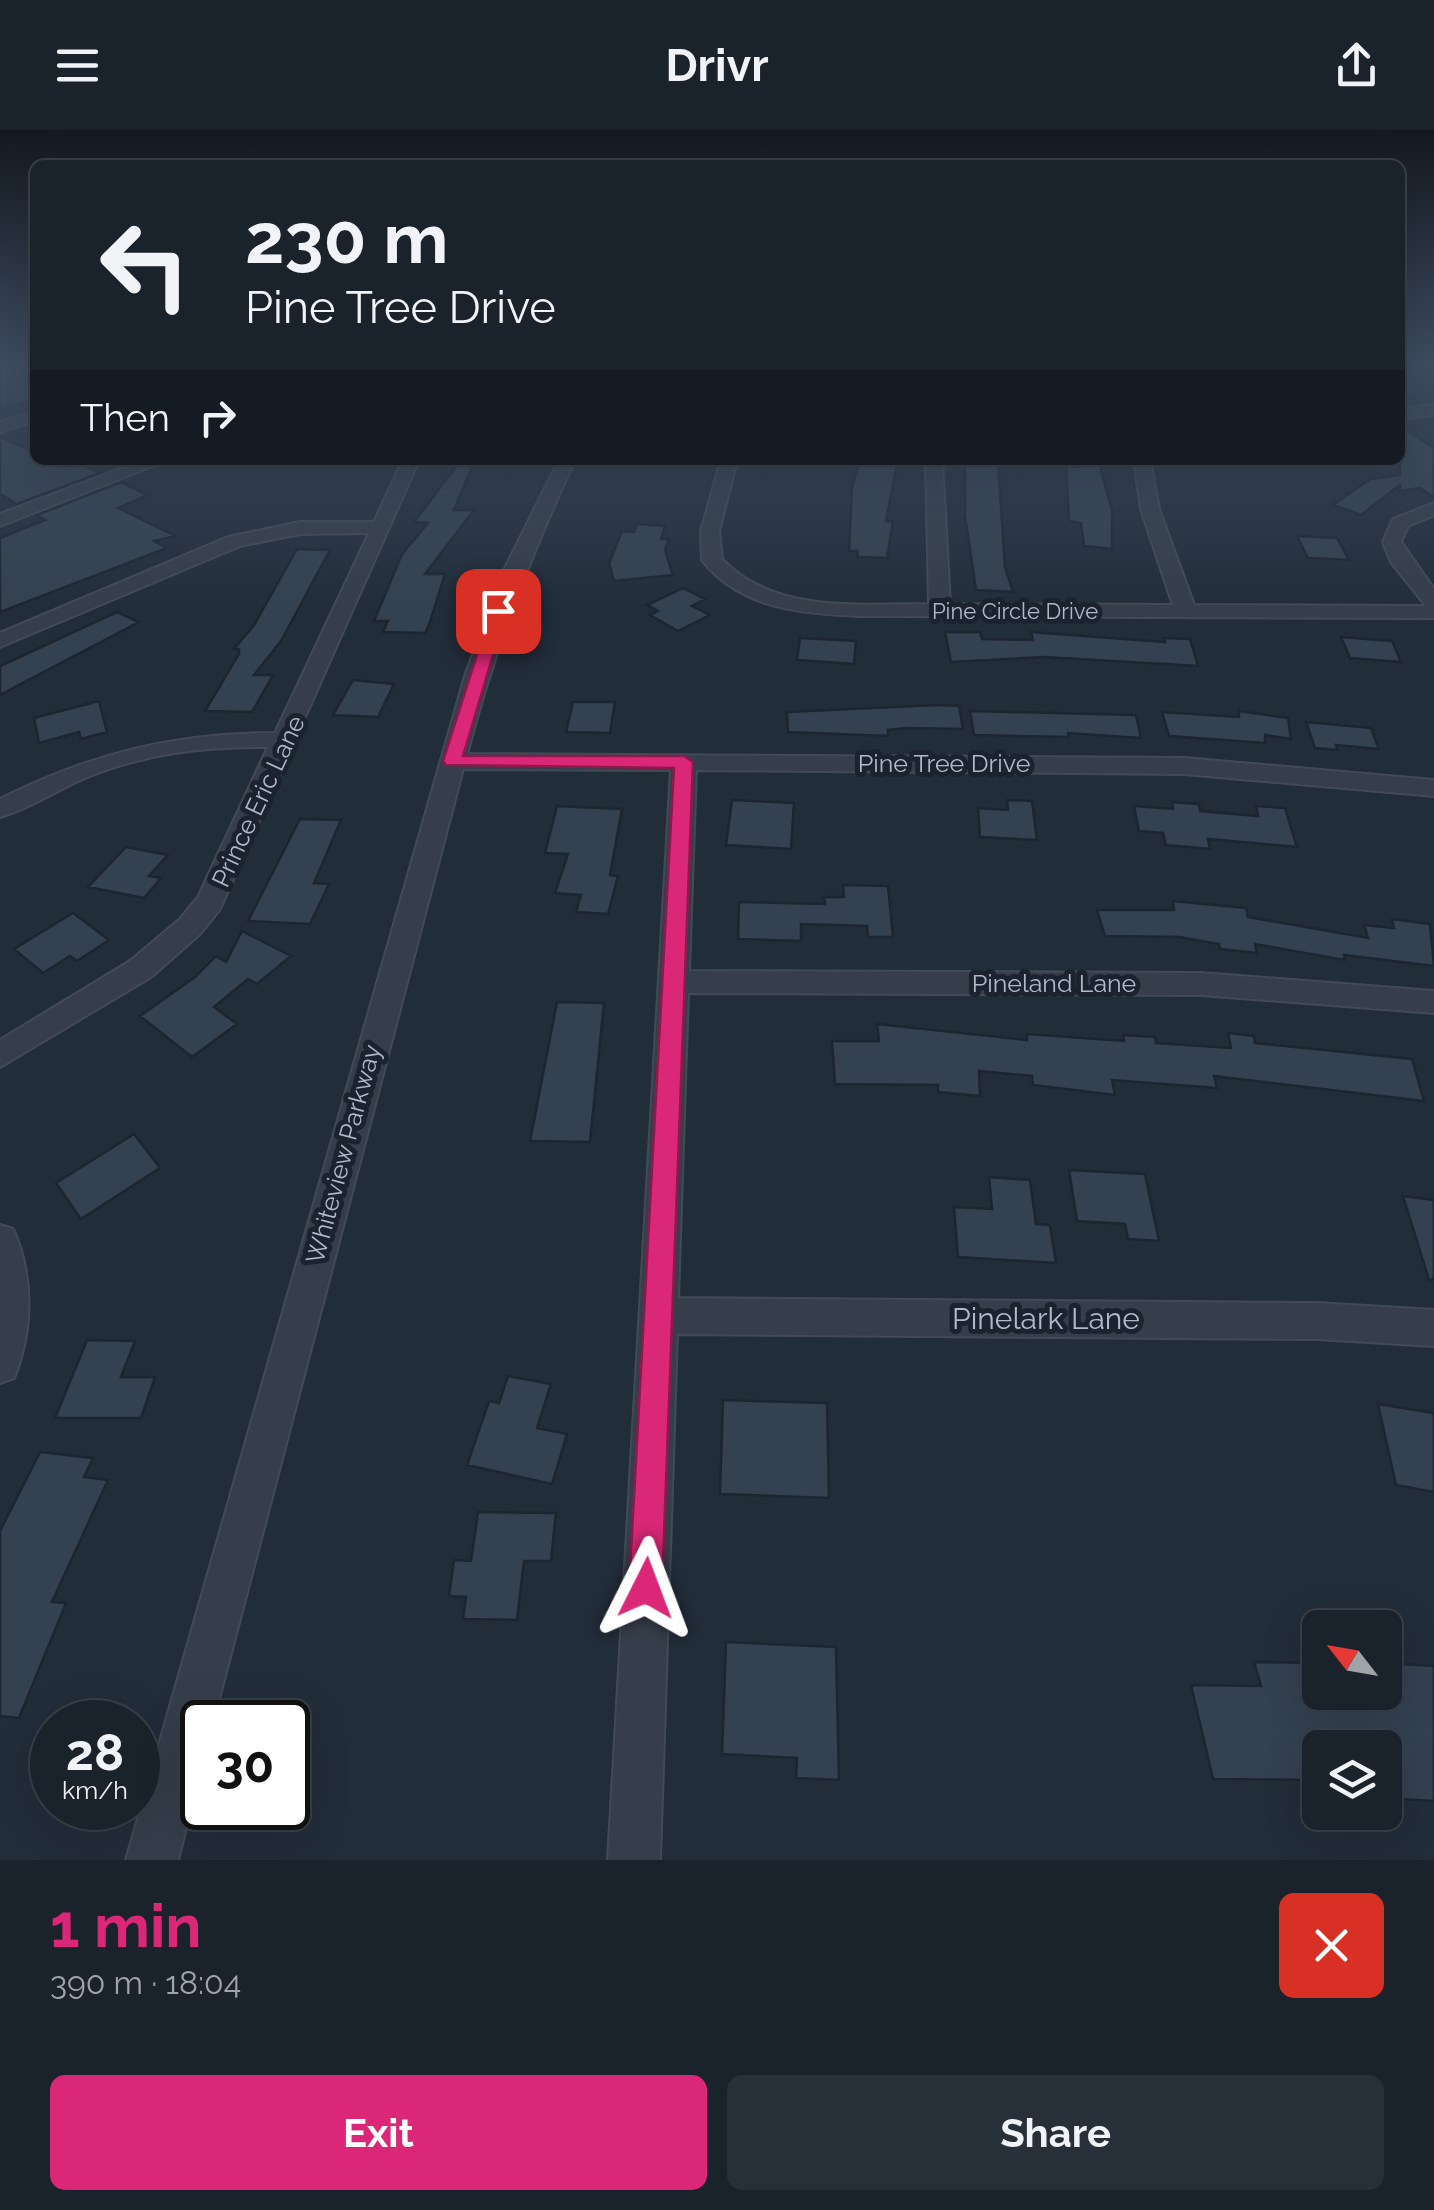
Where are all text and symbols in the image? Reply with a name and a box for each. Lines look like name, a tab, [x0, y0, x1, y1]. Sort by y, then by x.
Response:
icon: menu	[50, 38, 105, 93]
icon: share	[1329, 38, 1384, 93]
text: Drivr	[665, 39, 769, 92]
text: 230 m	[245, 197, 449, 279]
icon: left	[80, 200, 210, 330]
text: Pine Tree Drive	[245, 281, 556, 334]
icon: right	[190, 390, 245, 445]
text: Then	[80, 395, 170, 440]
pin	[456, 569, 541, 654]
icon: arrive	[471, 584, 526, 639]
street label: Pine Circle Drive	[932, 598, 1098, 624]
street label: Prince Eric Lane	[205, 710, 311, 892]
street label: Pine Tree Drive	[858, 748, 1030, 778]
street label: Pineland Lane	[972, 968, 1136, 998]
street label: Whiteview Parkway	[299, 1041, 387, 1267]
street label: Pinelark Lane	[952, 1301, 1140, 1336]
position arrow	[594, 1536, 698, 1640]
north arrow	[1302, 1610, 1402, 1710]
map controls	[1302, 1610, 1402, 1830]
speed limit sign: 30	[180, 1700, 310, 1830]
text: 28	[66, 1723, 124, 1782]
button: layers	[1302, 1730, 1402, 1830]
text: km/h	[62, 1775, 128, 1805]
text: 1 min	[50, 1891, 201, 1961]
button: close	[1279, 1893, 1384, 1998]
text: 390 m · 18:04	[50, 1964, 241, 2001]
button: Exit	[50, 2075, 707, 2190]
button: Share	[727, 2075, 1384, 2190]

